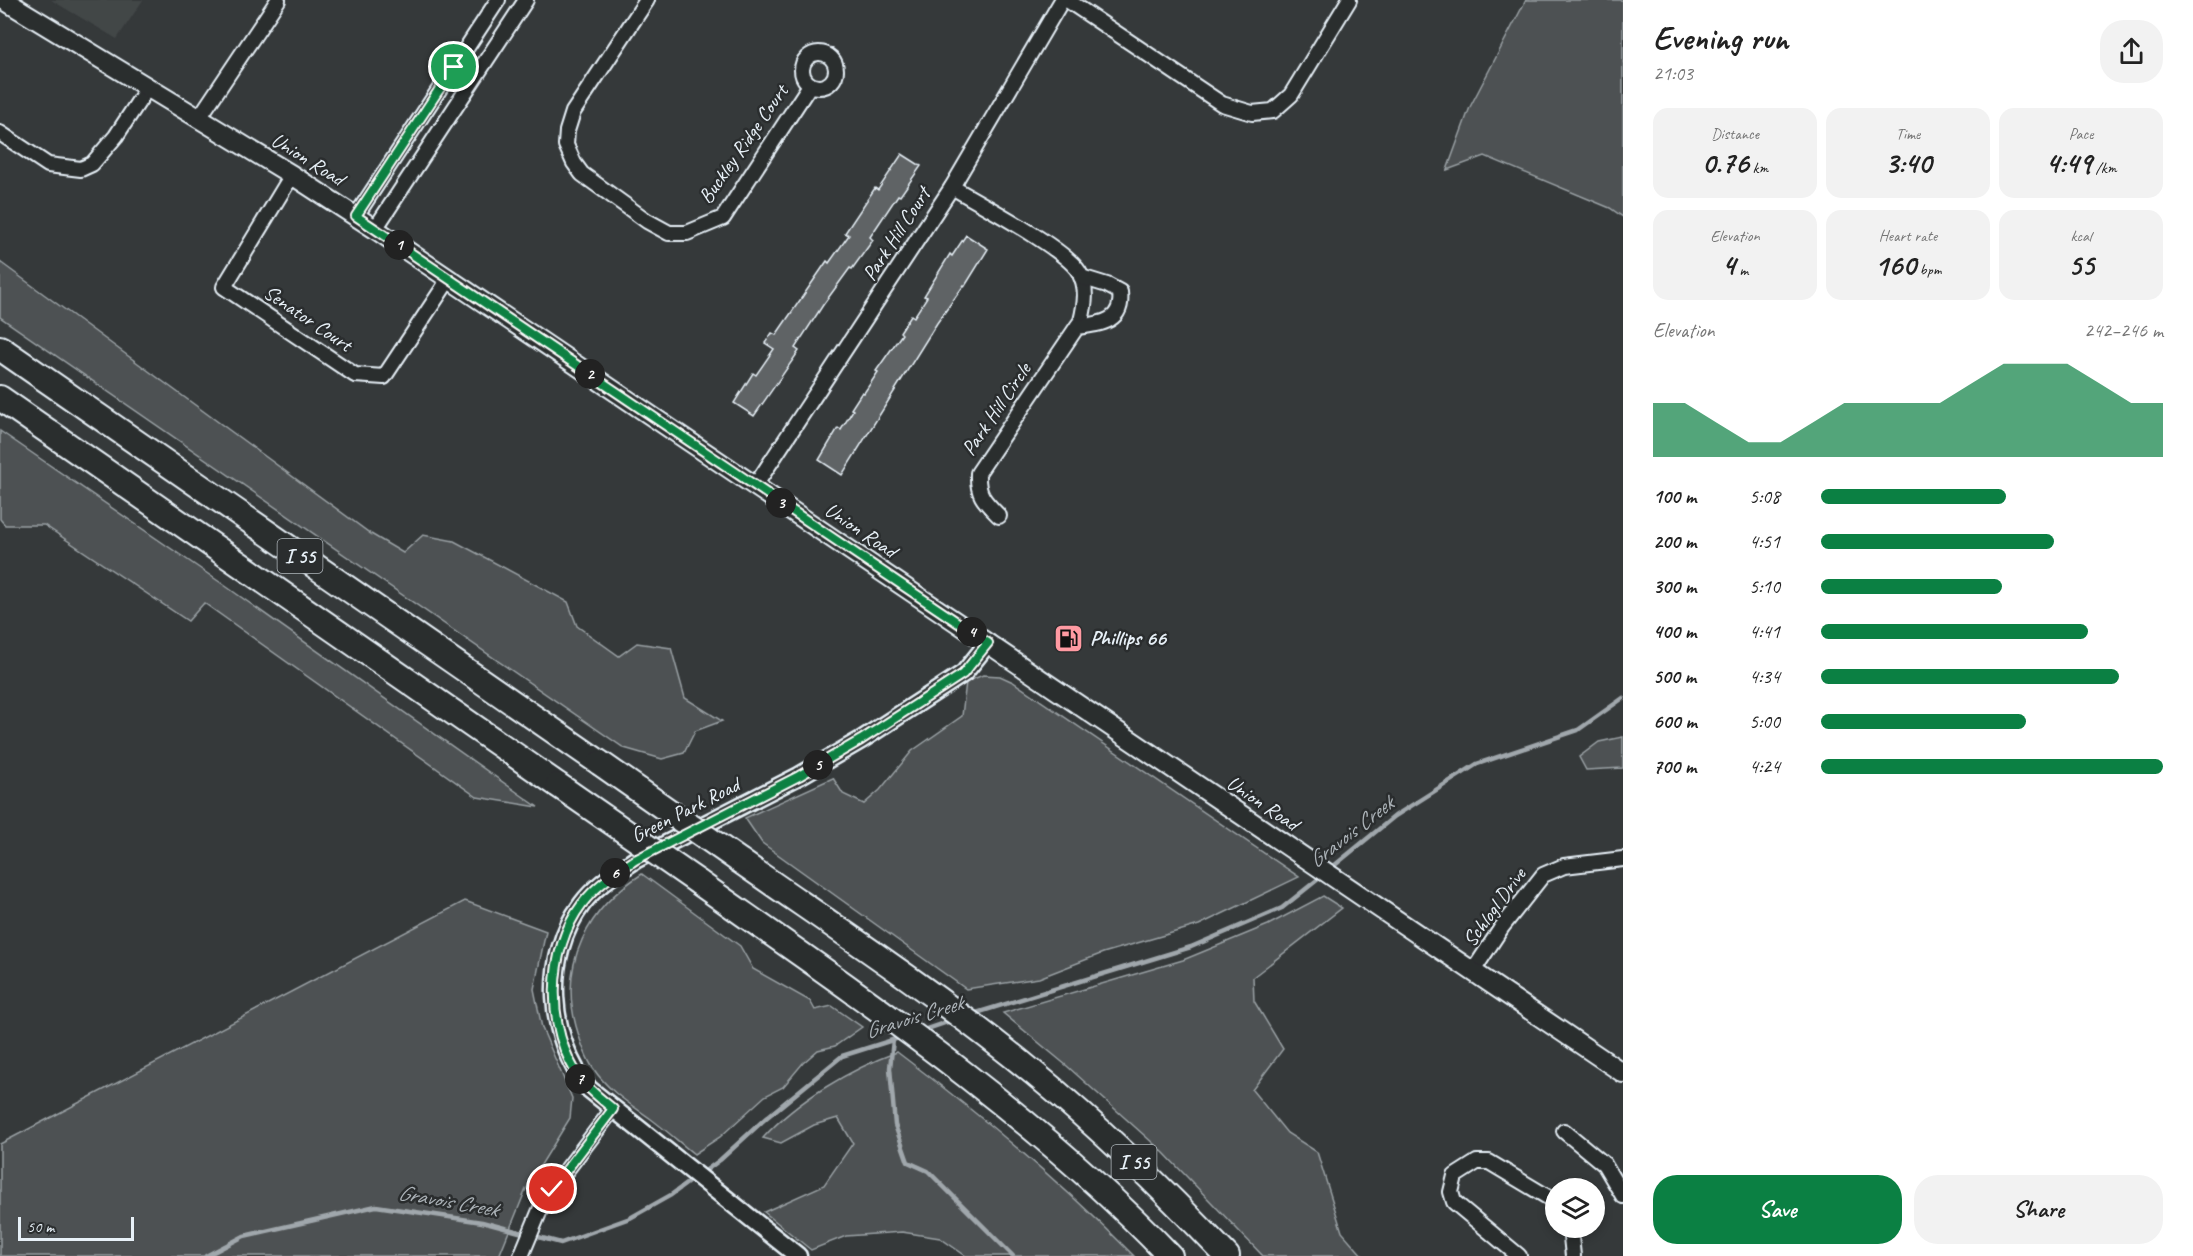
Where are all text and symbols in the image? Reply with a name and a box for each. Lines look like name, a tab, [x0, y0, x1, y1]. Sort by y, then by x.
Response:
text: Evening run	[1653, 17, 1788, 59]
button: share	[2100, 20, 2163, 83]
pin	[428, 41, 479, 92]
icon: arrive	[437, 50, 470, 83]
text: 21:03	[1653, 61, 1693, 86]
street label: Buckley Ridge Court	[692, 78, 795, 208]
text: Distance	[1711, 124, 1759, 144]
text: Time	[1896, 124, 1920, 144]
text: Pace	[2069, 124, 2093, 144]
street label: Union Road	[267, 126, 352, 193]
text: 0.76	[1702, 144, 1749, 182]
text: 3:40	[1885, 144, 1931, 182]
text: 4:49	[2046, 144, 2092, 182]
text: km	[1749, 158, 1768, 178]
text: /km	[2092, 158, 2116, 178]
street label: Park Hill Court	[856, 180, 937, 286]
text: Elevation	[1710, 226, 1760, 246]
text: Heart rate	[1879, 226, 1937, 246]
text: kcal	[2070, 226, 2092, 246]
pin: 1	[384, 230, 414, 260]
text: 1	[395, 235, 403, 255]
text: 4	[1722, 246, 1735, 284]
text: 160	[1875, 246, 1916, 284]
text: 55	[2068, 246, 2094, 284]
text: m	[1735, 260, 1748, 280]
text: bpm	[1916, 260, 1941, 280]
street label: Senator Court	[259, 279, 359, 358]
text: Elevation	[1653, 318, 1715, 343]
text: 242–246 m	[2084, 318, 2163, 343]
street label: Park Hill Circle	[956, 356, 1038, 460]
pin: 2	[575, 359, 605, 389]
text: 2	[586, 364, 594, 384]
text: 100 m	[1653, 484, 1696, 509]
text: 5:08	[1749, 484, 1780, 509]
pin: 3	[766, 488, 796, 518]
text: 3	[777, 493, 785, 513]
street label: Union Road	[820, 496, 904, 565]
text: 200 m	[1653, 529, 1696, 554]
text: 4:51	[1749, 529, 1780, 554]
road number: I 55	[278, 539, 322, 573]
text: 300 m	[1653, 574, 1696, 599]
text: 5:10	[1749, 574, 1780, 599]
pin: 4	[957, 617, 987, 647]
text: 400 m	[1653, 619, 1696, 644]
text: 4:41	[1749, 619, 1780, 644]
text: 4	[968, 622, 976, 642]
fuel station icon: Phillips 66	[1053, 622, 1085, 654]
place label: Phillips 66	[1090, 625, 1168, 651]
text: 500 m	[1653, 664, 1696, 689]
text: 4:34	[1749, 664, 1780, 689]
text: 600 m	[1653, 709, 1697, 734]
text: 5:00	[1749, 709, 1780, 734]
pin: 5	[803, 750, 833, 780]
text: 700 m	[1653, 754, 1696, 779]
text: 4:24	[1749, 754, 1780, 779]
text: 5	[815, 755, 821, 775]
street label: Union Road	[1222, 769, 1306, 838]
street label: Green Park Road	[626, 770, 747, 848]
water label: Gravois Creek	[1303, 788, 1402, 874]
pin: 6	[600, 858, 630, 888]
street label: Schlogl Drive	[1457, 862, 1532, 952]
text: 6	[611, 863, 619, 883]
water label: Gravois Creek	[862, 988, 970, 1045]
pin: 7	[565, 1064, 595, 1094]
text: 7	[576, 1069, 584, 1089]
road number: I 55	[1112, 1145, 1156, 1179]
pin	[526, 1163, 577, 1214]
icon: check	[535, 1172, 568, 1205]
button: Save	[1653, 1175, 1902, 1244]
button: Share	[1914, 1175, 2163, 1244]
water label: Gravois Creek	[396, 1178, 504, 1224]
map controls	[1545, 1178, 1605, 1238]
button: layers	[1545, 1178, 1605, 1238]
scale bar	[18, 1214, 134, 1242]
text: 50 m	[27, 1217, 54, 1237]

